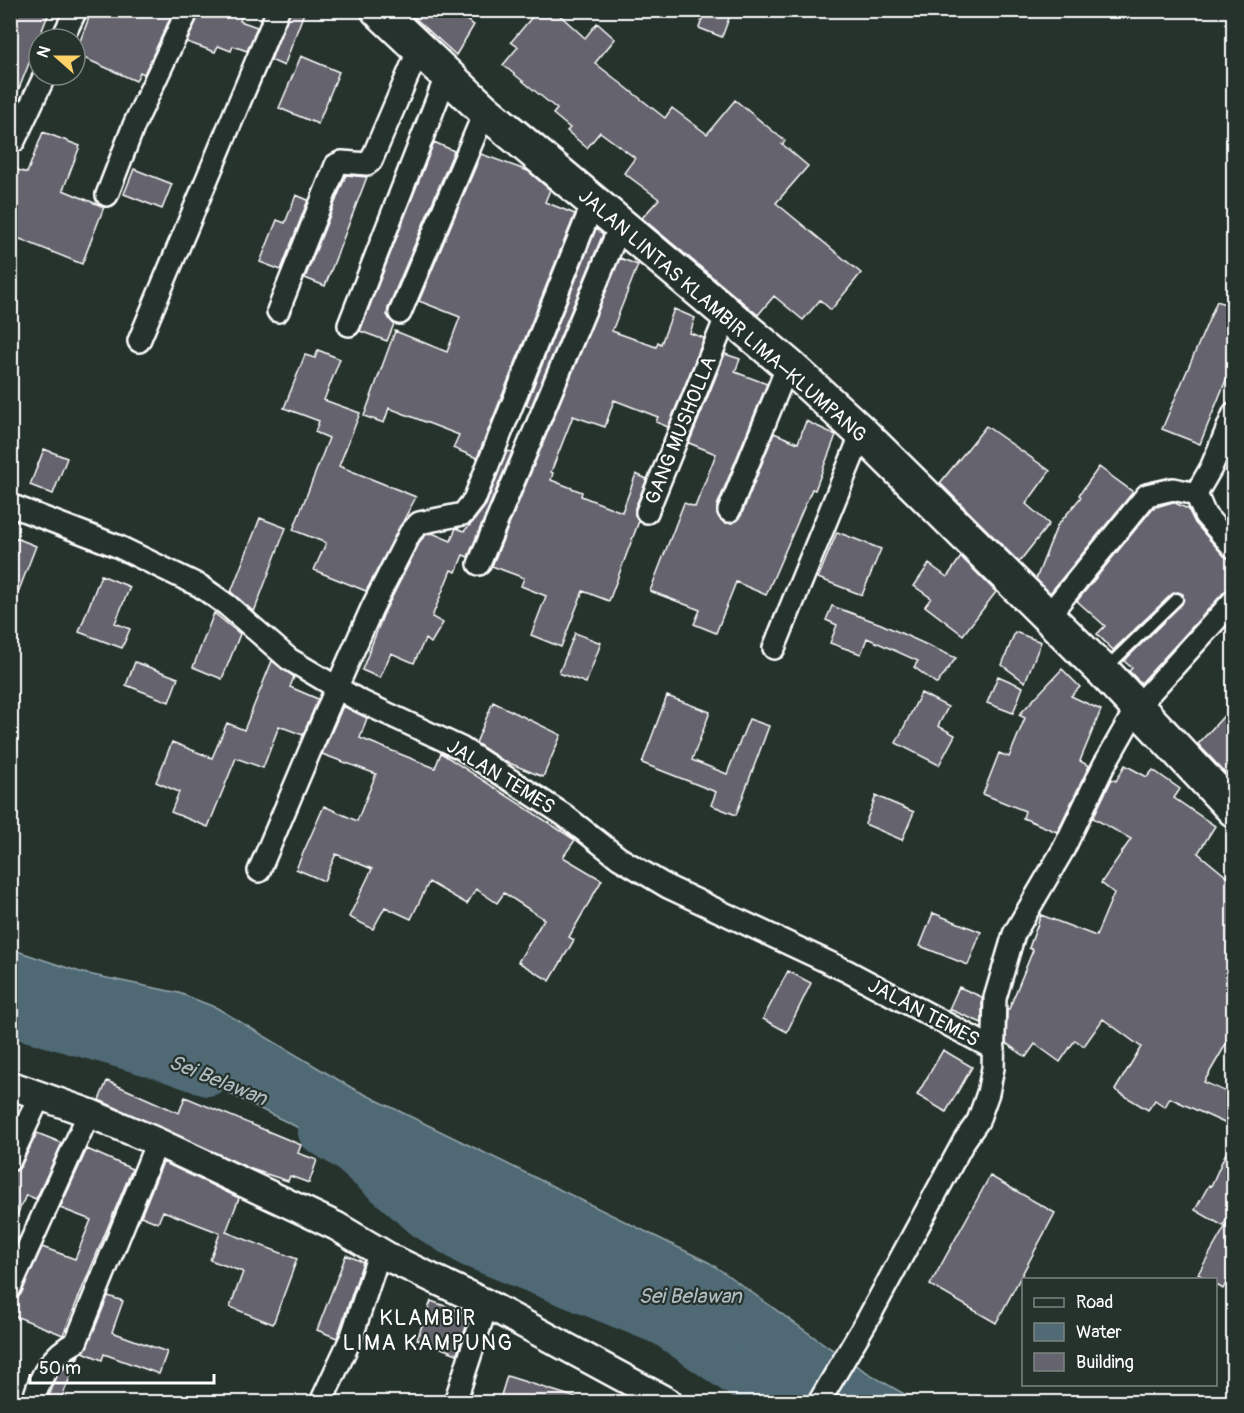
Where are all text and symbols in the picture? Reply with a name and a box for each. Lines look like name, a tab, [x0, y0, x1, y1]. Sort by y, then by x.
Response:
north arrow	[27, 27, 87, 87]
text: N	[33, 43, 55, 61]
street label: JALAN LINTAS KLAMBIR LIMA–KLUMPANG	[573, 183, 872, 447]
street label: GANG MUSHOLLA	[639, 352, 722, 508]
street label: JALAN TEMES	[442, 733, 559, 820]
street label: JALAN TEMES	[864, 973, 984, 1052]
water label: Sei Belawan	[165, 1049, 272, 1113]
legend	[1022, 1278, 1217, 1386]
water label: Sei Belawan	[638, 1283, 743, 1310]
text: Road	[1076, 1291, 1113, 1314]
district label: KLAMBIR LIMA KAMPUNG	[342, 1304, 514, 1357]
text: Water	[1076, 1321, 1122, 1344]
scale bar	[30, 1347, 214, 1385]
text: Building	[1076, 1351, 1134, 1374]
text: 50 m	[39, 1357, 81, 1380]

